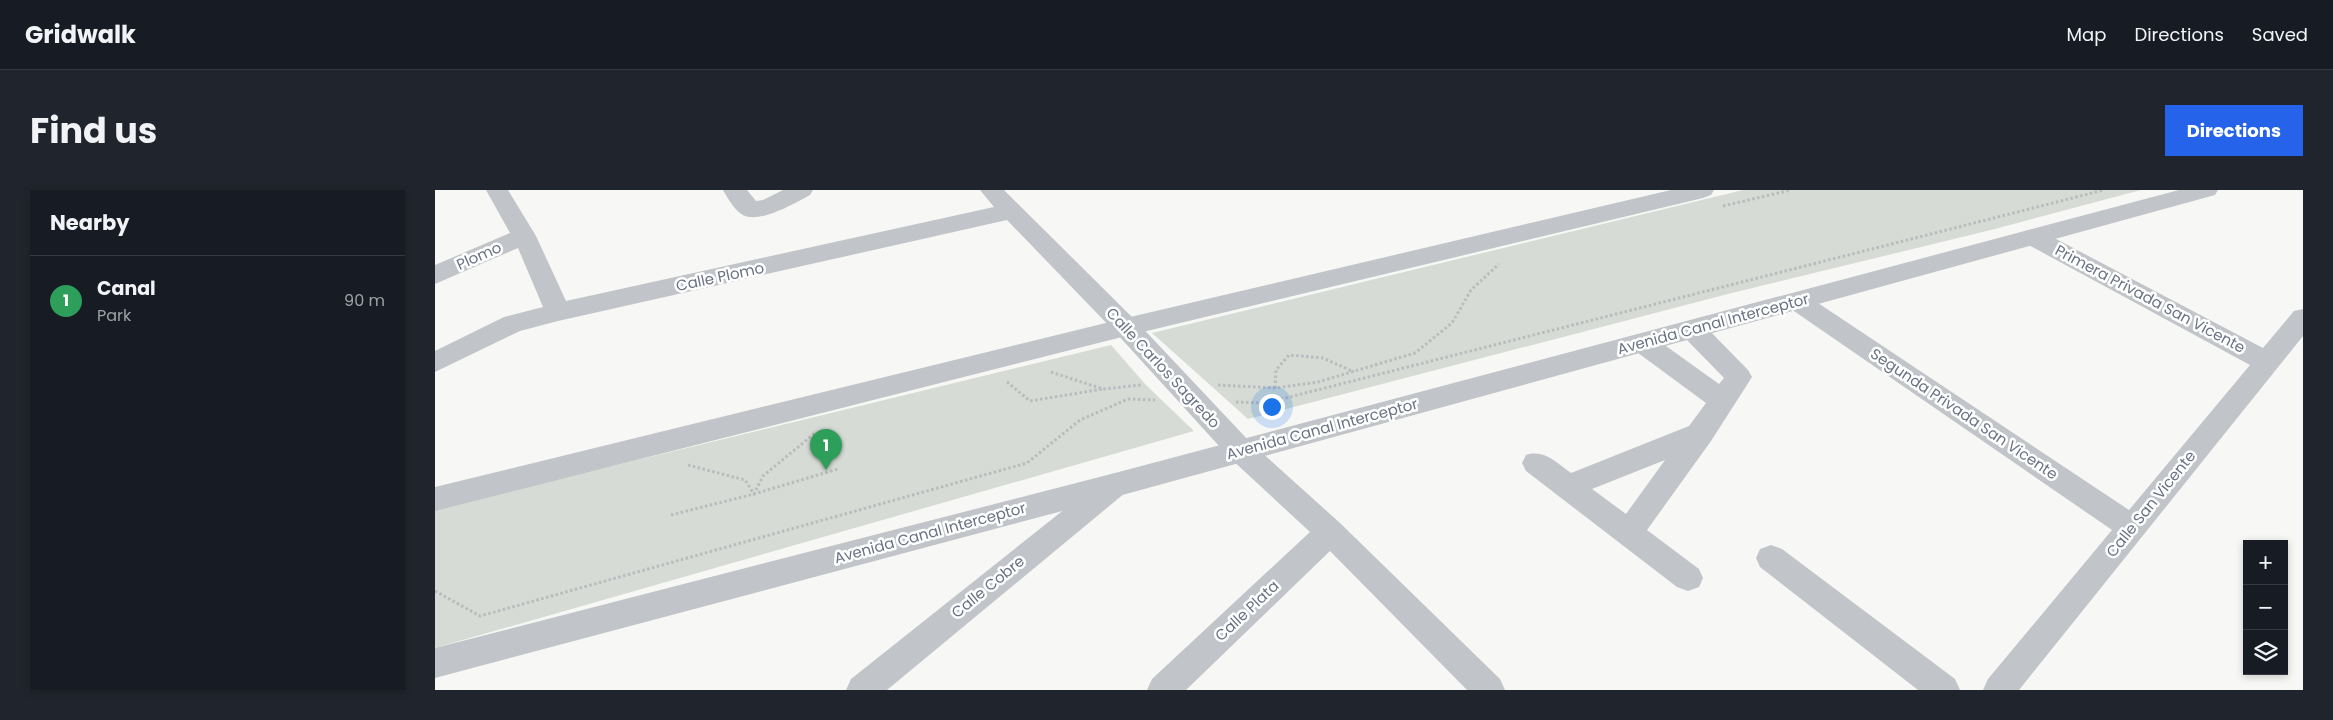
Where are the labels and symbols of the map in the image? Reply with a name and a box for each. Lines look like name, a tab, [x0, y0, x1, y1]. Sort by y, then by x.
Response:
street label: Plomo	[453, 236, 505, 275]
street label: Primera Privada San Vicente	[2052, 239, 2249, 358]
street label: Calle Plomo	[674, 257, 766, 296]
street label: Avenida Canal Interceptor	[1615, 288, 1811, 359]
street label: Calle Carlos Sagredo	[1102, 303, 1225, 433]
street label: Segunda Privada San Vicente	[1867, 343, 2062, 484]
street label: Avenida Canal Interceptor	[1224, 393, 1420, 464]
your location	[1259, 394, 1285, 420]
pin: 1	[810, 429, 842, 470]
street label: Calle San Vicente	[2101, 446, 2200, 561]
street label: Avenida Canal Interceptor	[832, 497, 1028, 568]
street label: Calle Cobre	[947, 551, 1029, 623]
street label: Calle Plata	[1210, 575, 1283, 646]

